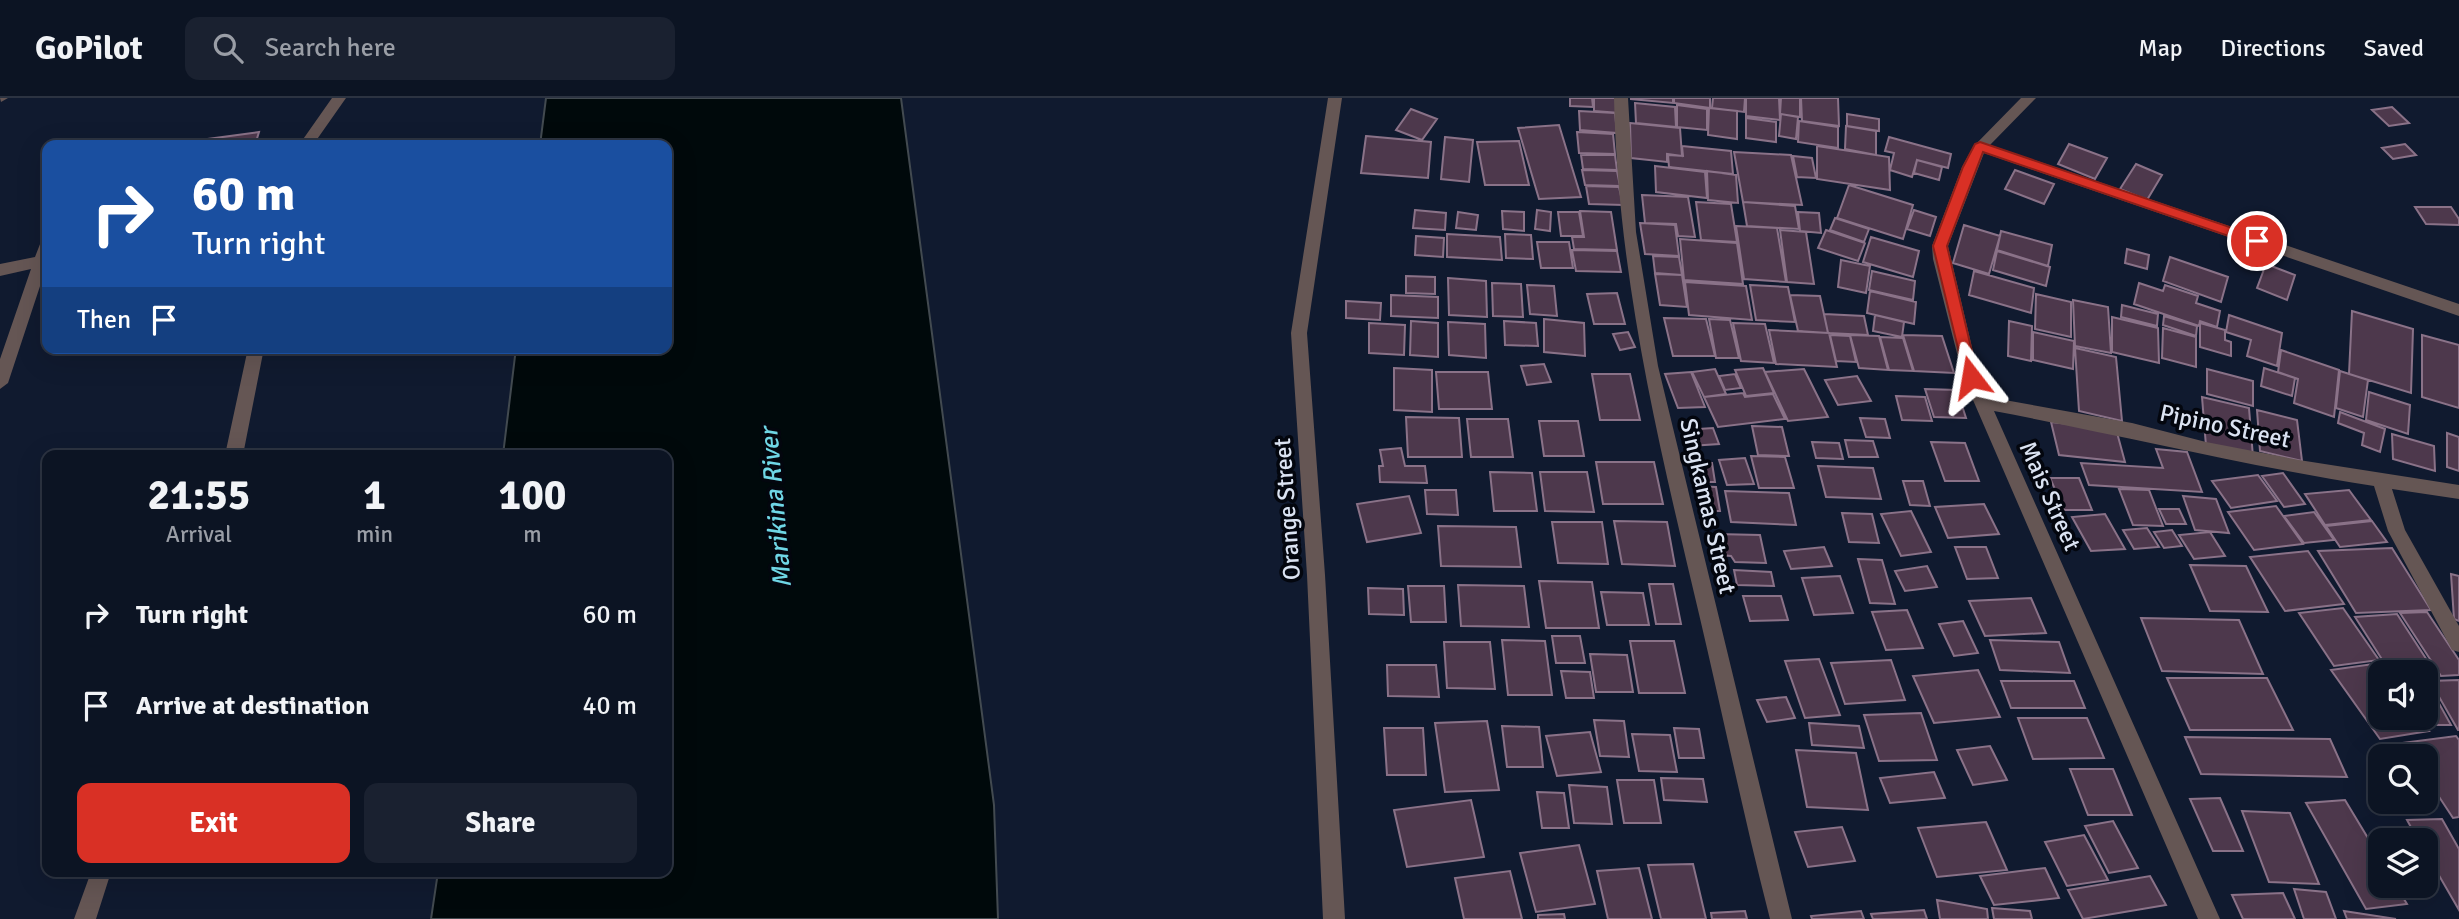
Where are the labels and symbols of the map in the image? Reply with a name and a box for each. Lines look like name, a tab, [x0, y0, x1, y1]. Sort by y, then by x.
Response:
pin	[2227, 211, 2287, 271]
position arrow	[1934, 340, 2008, 414]
street label: Pipino Street	[2157, 398, 2293, 454]
street label: Singkamas Street	[1673, 415, 1743, 597]
water label: Marikina River	[753, 423, 799, 589]
street label: Orange Street	[1267, 437, 1307, 581]
street label: Mais Street	[2013, 437, 2087, 555]

